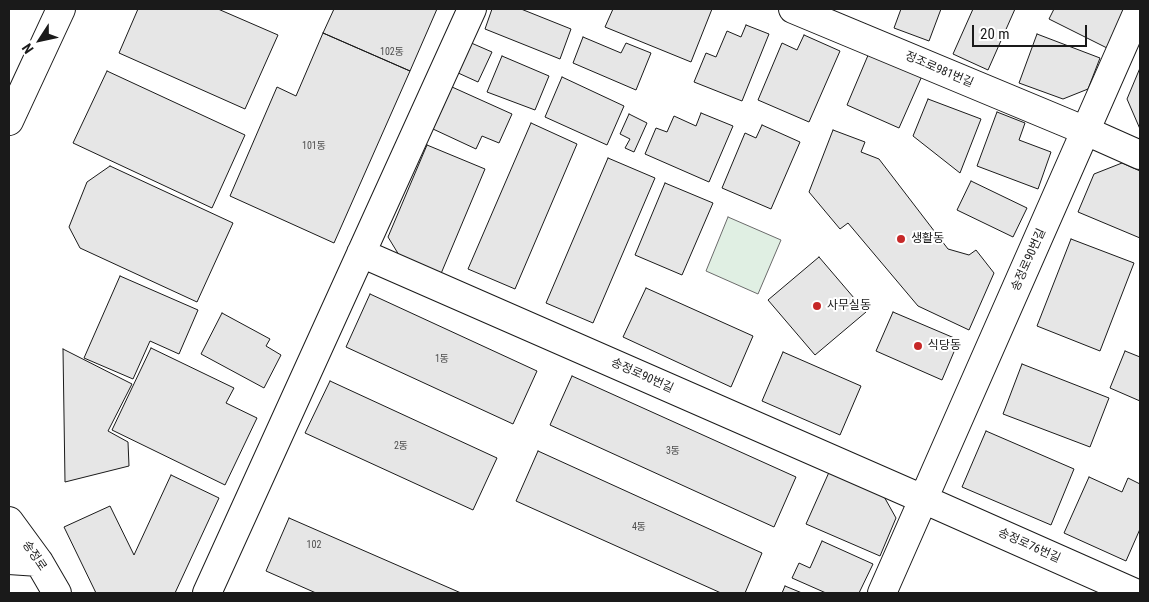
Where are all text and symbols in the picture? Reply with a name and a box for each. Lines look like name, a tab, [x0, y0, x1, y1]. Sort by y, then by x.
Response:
north arrow	[15, 15, 65, 65]
scale bar	[974, 15, 1089, 47]
text: 20 m	[980, 25, 1010, 43]
text: N	[19, 41, 37, 57]
house number: 102동	[380, 46, 404, 58]
street label: 정조로981번길	[903, 49, 975, 91]
house number: 101동	[302, 140, 326, 152]
street label: 송정로90번길	[1009, 226, 1049, 294]
place label: 생활동	[911, 232, 944, 246]
marker: 생활동	[895, 233, 907, 245]
place label: 사무실동	[827, 299, 871, 313]
marker: 사무실동	[811, 300, 823, 312]
place label: 식당동	[928, 339, 961, 353]
marker: 식당동	[912, 340, 924, 352]
house number: 1동	[435, 353, 449, 365]
street label: 송정로90번길	[608, 356, 676, 396]
house number: 2동	[394, 440, 408, 452]
house number: 3동	[666, 445, 680, 457]
house number: 4동	[632, 521, 646, 533]
street label: 송정로76번길	[995, 526, 1063, 566]
street label: 송정로	[19, 538, 49, 574]
house number: 102	[307, 539, 321, 551]

